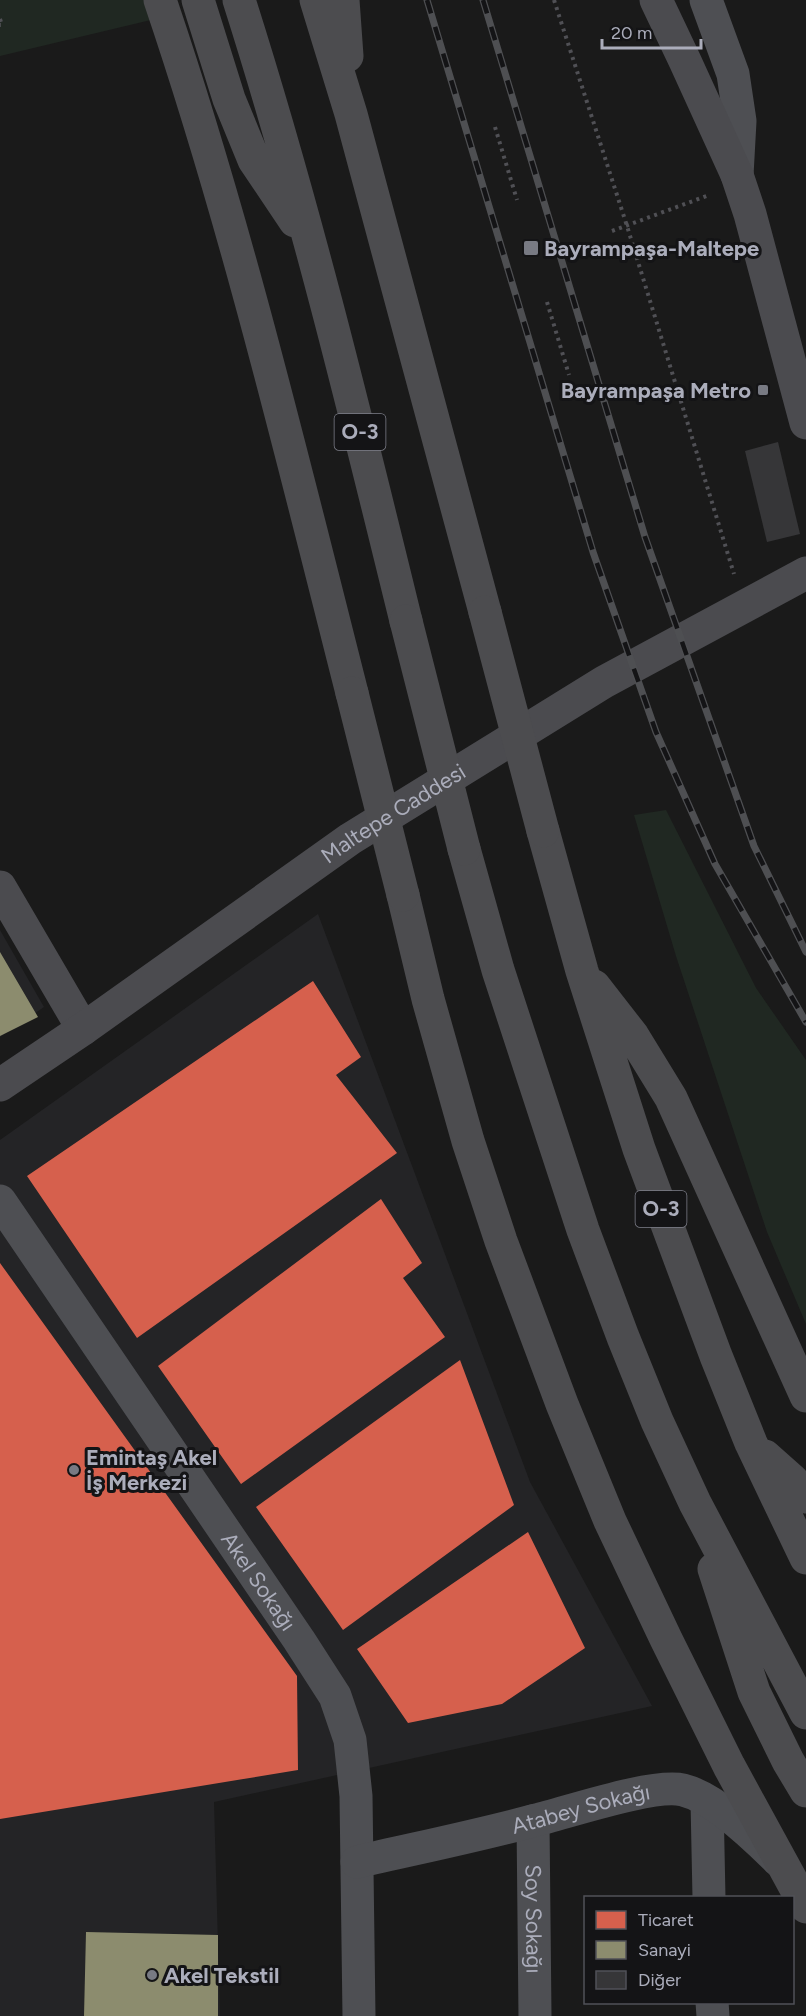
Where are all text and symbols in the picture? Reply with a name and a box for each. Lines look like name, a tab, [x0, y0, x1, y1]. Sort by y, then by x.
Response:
scale bar	[602, 12, 701, 50]
text: 20 m	[611, 22, 652, 44]
place label: Bayrampaşa-Maltepe	[544, 235, 759, 262]
marker: Bayrampaşa-Maltepe	[522, 239, 540, 257]
place label: Bayrampaşa Metro	[561, 377, 751, 404]
marker: Bayrampaşa Metro	[756, 383, 770, 397]
road number: O-3	[334, 414, 386, 450]
street label: Maltepe Caddesi	[316, 758, 471, 869]
road number: O-3	[636, 1191, 686, 1227]
place label: Emintaş Akel İş Merkezi	[86, 1444, 217, 1496]
marker: Emintaş Akel İş Merkezi	[67, 1463, 81, 1477]
street label: Akel Sokağı	[215, 1527, 302, 1636]
street label: Atabey Sokağı	[509, 1778, 652, 1840]
street label: Soy Sokağı	[519, 1864, 548, 1974]
legend	[584, 1896, 794, 2004]
text: Ticaret	[638, 1909, 694, 1931]
text: Sanayi	[638, 1939, 691, 1961]
place label: Akel Tekstil	[164, 1962, 280, 1989]
marker: Akel Tekstil	[145, 1968, 159, 1982]
text: Diğer	[638, 1969, 681, 1991]

